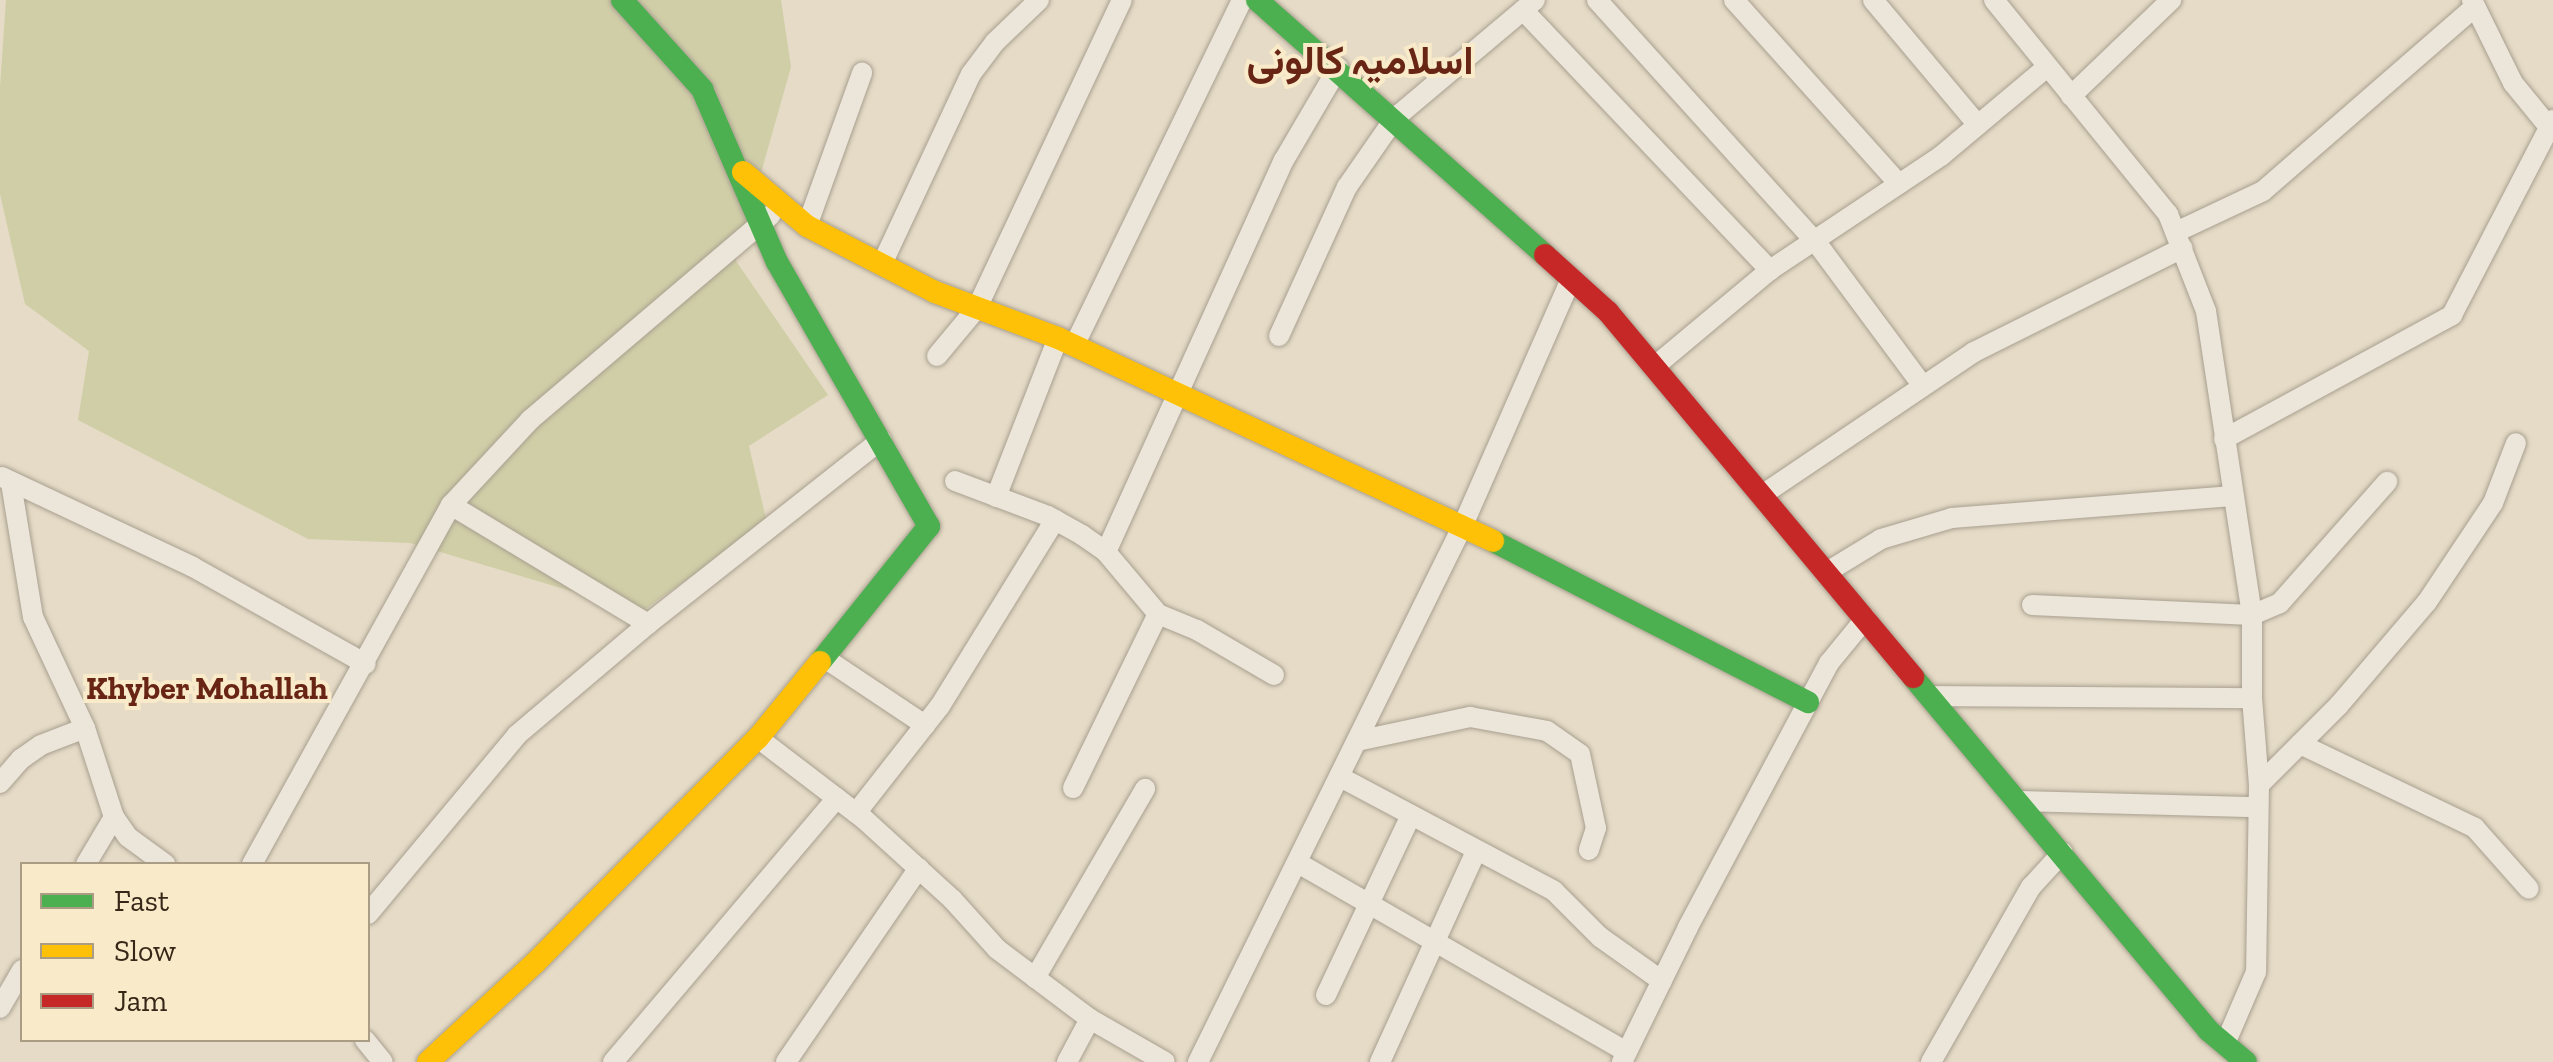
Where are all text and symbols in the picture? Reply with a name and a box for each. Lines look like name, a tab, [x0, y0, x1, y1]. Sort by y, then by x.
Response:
district label: اسلامیہ کالونی	[1246, 36, 1474, 84]
district label: Khyber Mohallah	[86, 669, 328, 707]
legend	[20, 862, 370, 1042]
text: Fast	[114, 883, 169, 919]
text: Slow	[114, 933, 176, 969]
text: Jam	[114, 983, 167, 1019]

